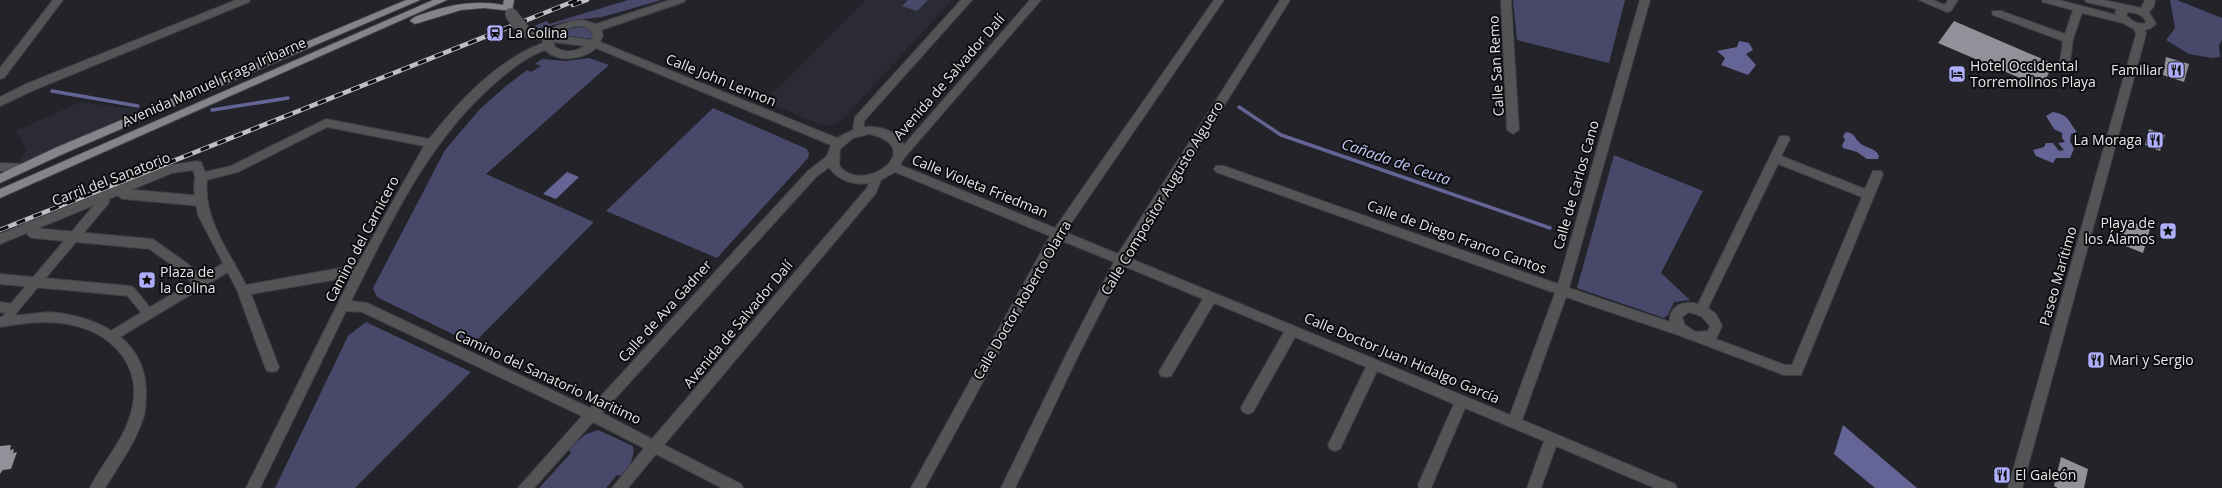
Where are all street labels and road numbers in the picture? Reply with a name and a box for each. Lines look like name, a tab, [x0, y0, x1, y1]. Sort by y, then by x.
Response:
street label: Avenida de Salvador Dalí	[889, 9, 1009, 144]
street label: Calle San Remo	[1483, 15, 1508, 117]
street label: Avenida Manuel Fraga Iribarne	[119, 32, 309, 131]
street label: Calle John Lennon	[663, 49, 779, 110]
street label: Calle Compositor Augusto Alguero	[1096, 97, 1227, 298]
street label: Calle de Carlos Cano	[1548, 118, 1603, 252]
street label: Carril del Sanatorio	[49, 147, 173, 210]
street label: Calle Violeta Friedman	[909, 149, 1051, 222]
street label: Camino del Carnicero	[320, 172, 403, 305]
street label: Calle de Diego Franco Cantos	[1365, 195, 1550, 278]
street label: Calle Doctor Roberto Olarra	[968, 217, 1075, 383]
street label: Paseo Marítimo	[2034, 224, 2081, 328]
street label: Calle de Ava Gadner	[614, 255, 716, 366]
street label: Avenida de Salvador Dalí	[679, 256, 797, 391]
street label: Calle Doctor Juan Hidalgo García	[1302, 308, 1503, 407]
street label: Camino del Sanatorio Maritimo	[452, 325, 644, 428]

